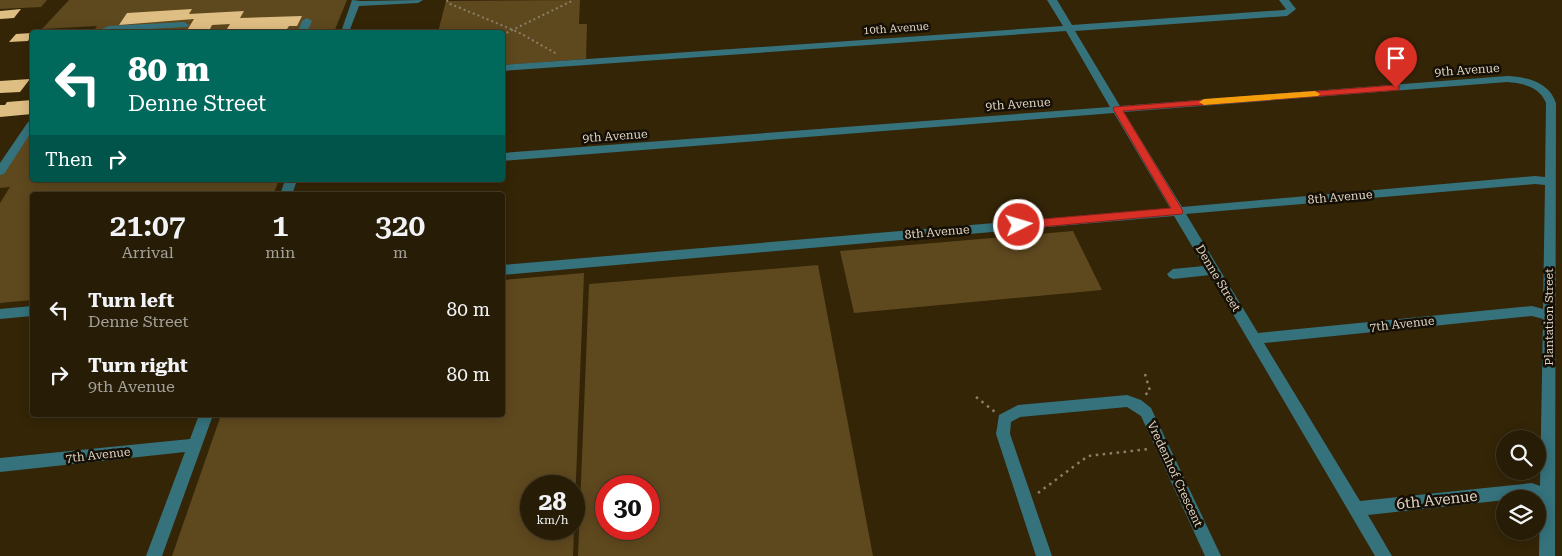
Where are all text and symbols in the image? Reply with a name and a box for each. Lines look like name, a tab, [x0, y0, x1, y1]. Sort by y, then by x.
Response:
street label: 10th Avenue	[863, 20, 929, 37]
pin	[1375, 37, 1417, 88]
icon: arrive	[1382, 44, 1410, 72]
text: 80 m	[128, 49, 210, 90]
icon: left	[45, 50, 110, 115]
street label: 9th Avenue	[1434, 61, 1500, 79]
text: Denne Street	[128, 91, 266, 116]
street label: 9th Avenue	[985, 95, 1051, 113]
street label: 9th Avenue	[582, 127, 648, 145]
icon: right	[103, 145, 131, 173]
text: Then	[45, 148, 93, 171]
street label: 8th Avenue	[1307, 187, 1373, 207]
position arrow	[992, 198, 1044, 250]
text: 21:07	[110, 208, 186, 243]
text: 1	[272, 208, 289, 243]
text: 320	[375, 208, 425, 243]
street label: 8th Avenue	[904, 222, 970, 242]
street label: Denne Street	[1193, 242, 1244, 314]
text: Arrival	[122, 243, 174, 262]
text: min	[265, 243, 295, 262]
text: m	[393, 243, 407, 262]
street label: Plantation Street	[1542, 268, 1556, 366]
text: Turn left	[88, 289, 174, 312]
icon: left	[45, 296, 73, 324]
text: 80 m	[447, 298, 490, 321]
text: Denne Street	[88, 312, 189, 331]
street label: 7th Avenue	[1369, 314, 1435, 334]
text: Turn right	[88, 354, 188, 377]
icon: right	[45, 361, 73, 389]
text: 80 m	[447, 363, 490, 386]
text: 9th Avenue	[88, 377, 175, 396]
street label: Vredenhof Crescent	[1144, 419, 1206, 530]
map controls	[1496, 430, 1546, 540]
button: search	[1496, 430, 1546, 480]
street label: 7th Avenue	[65, 445, 131, 465]
speed limit sign: 30	[595, 475, 660, 540]
text: 28	[538, 487, 567, 516]
street label: 6th Avenue	[1396, 487, 1478, 513]
button: layers	[1496, 490, 1546, 540]
text: km/h	[536, 513, 569, 527]

